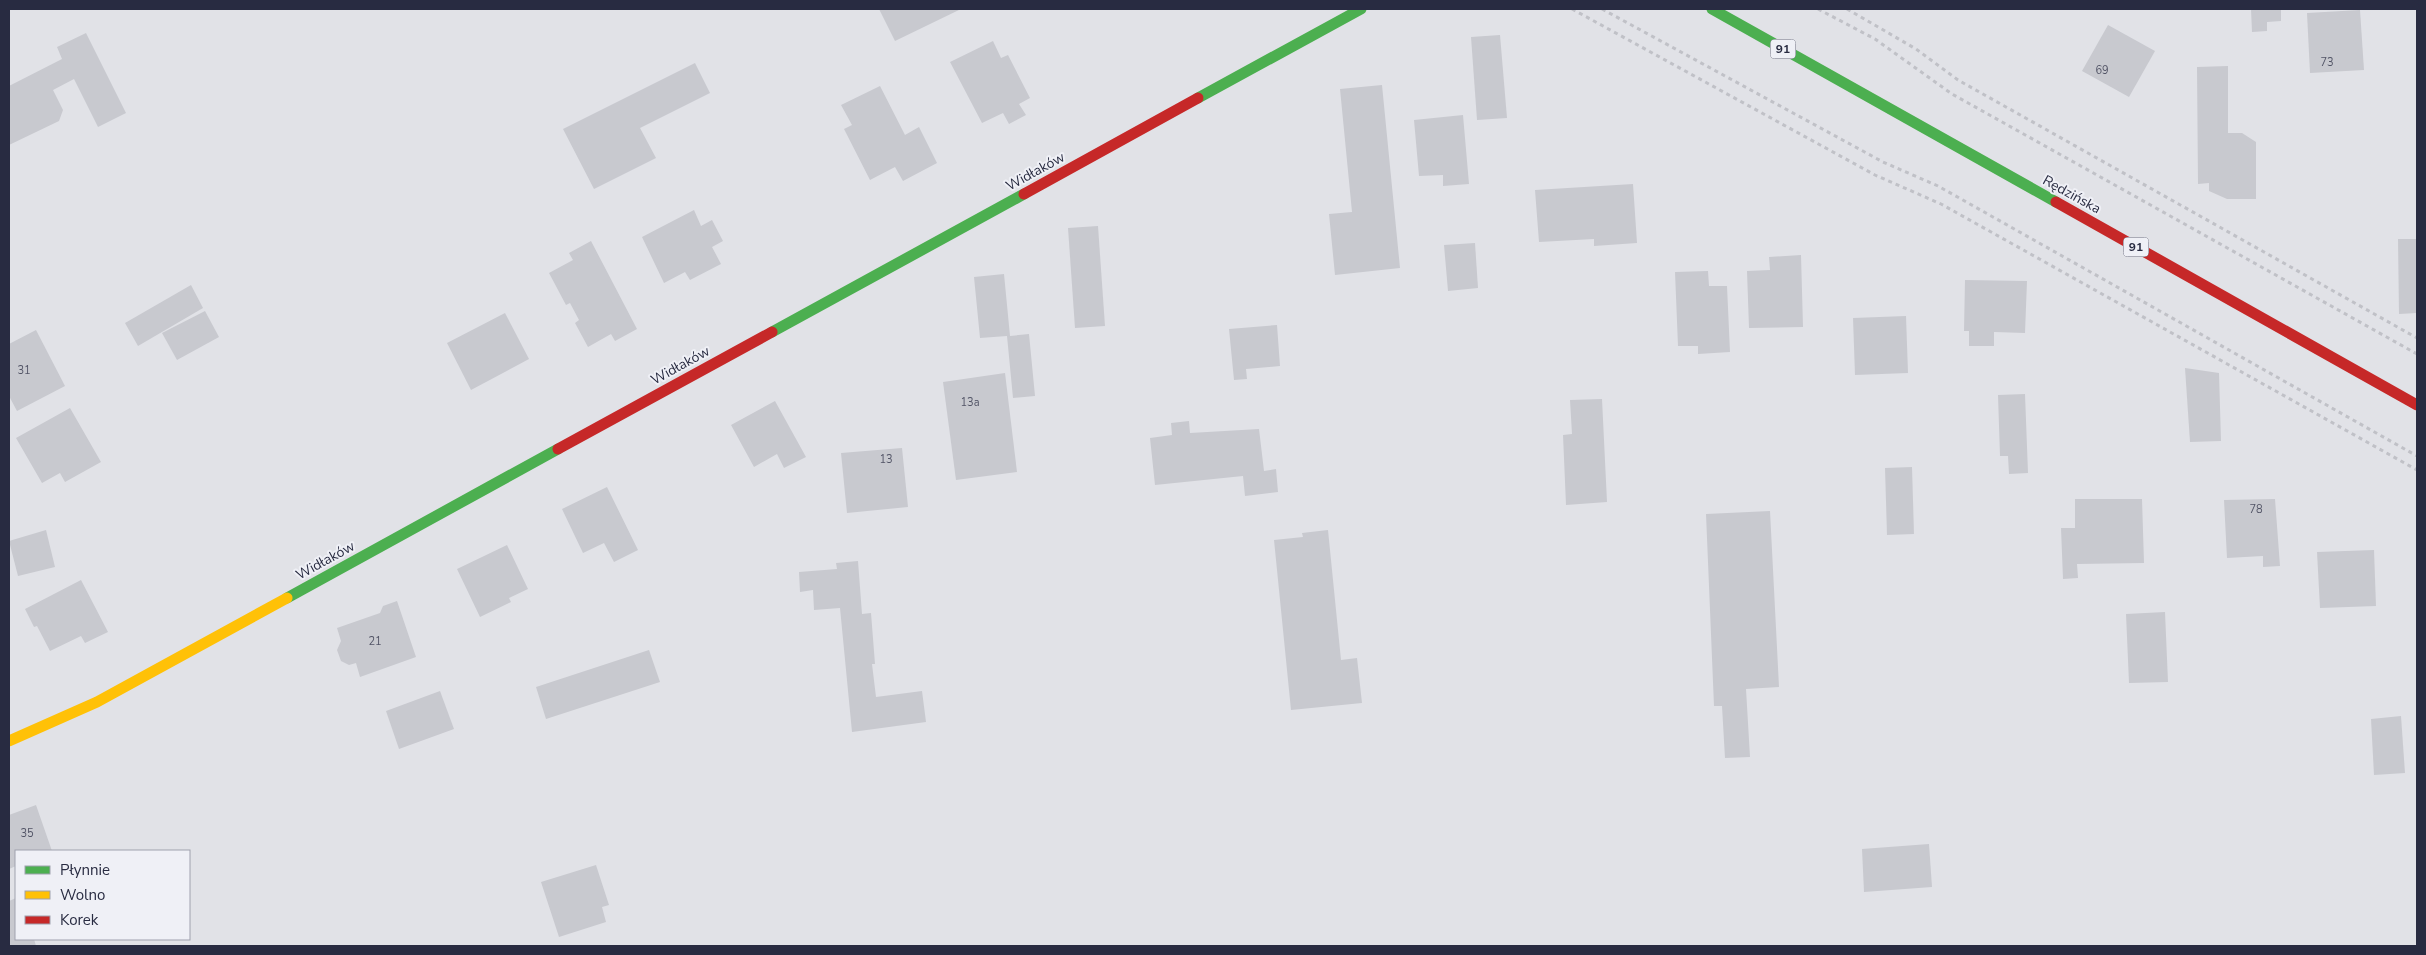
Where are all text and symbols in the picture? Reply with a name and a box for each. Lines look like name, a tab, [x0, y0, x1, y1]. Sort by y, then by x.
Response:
road number: 91	[1770, 40, 1796, 59]
house number: 73	[2320, 55, 2334, 70]
house number: 69	[2095, 63, 2109, 78]
street label: Widłaków	[1002, 147, 1068, 195]
street label: Rędzińska	[2039, 171, 2104, 218]
road number: 91	[2124, 238, 2148, 256]
street label: Widłaków	[647, 341, 713, 389]
house number: 31	[17, 363, 31, 378]
house number: 13a	[960, 395, 980, 410]
house number: 13	[879, 452, 893, 467]
house number: 78	[2249, 502, 2263, 517]
street label: Widłaków	[292, 536, 358, 584]
house number: 21	[368, 634, 382, 649]
house number: 35	[20, 826, 34, 841]
legend	[15, 850, 190, 940]
text: Płynnie	[60, 860, 110, 880]
text: Wolno	[60, 885, 105, 905]
text: Korek	[60, 910, 99, 930]

